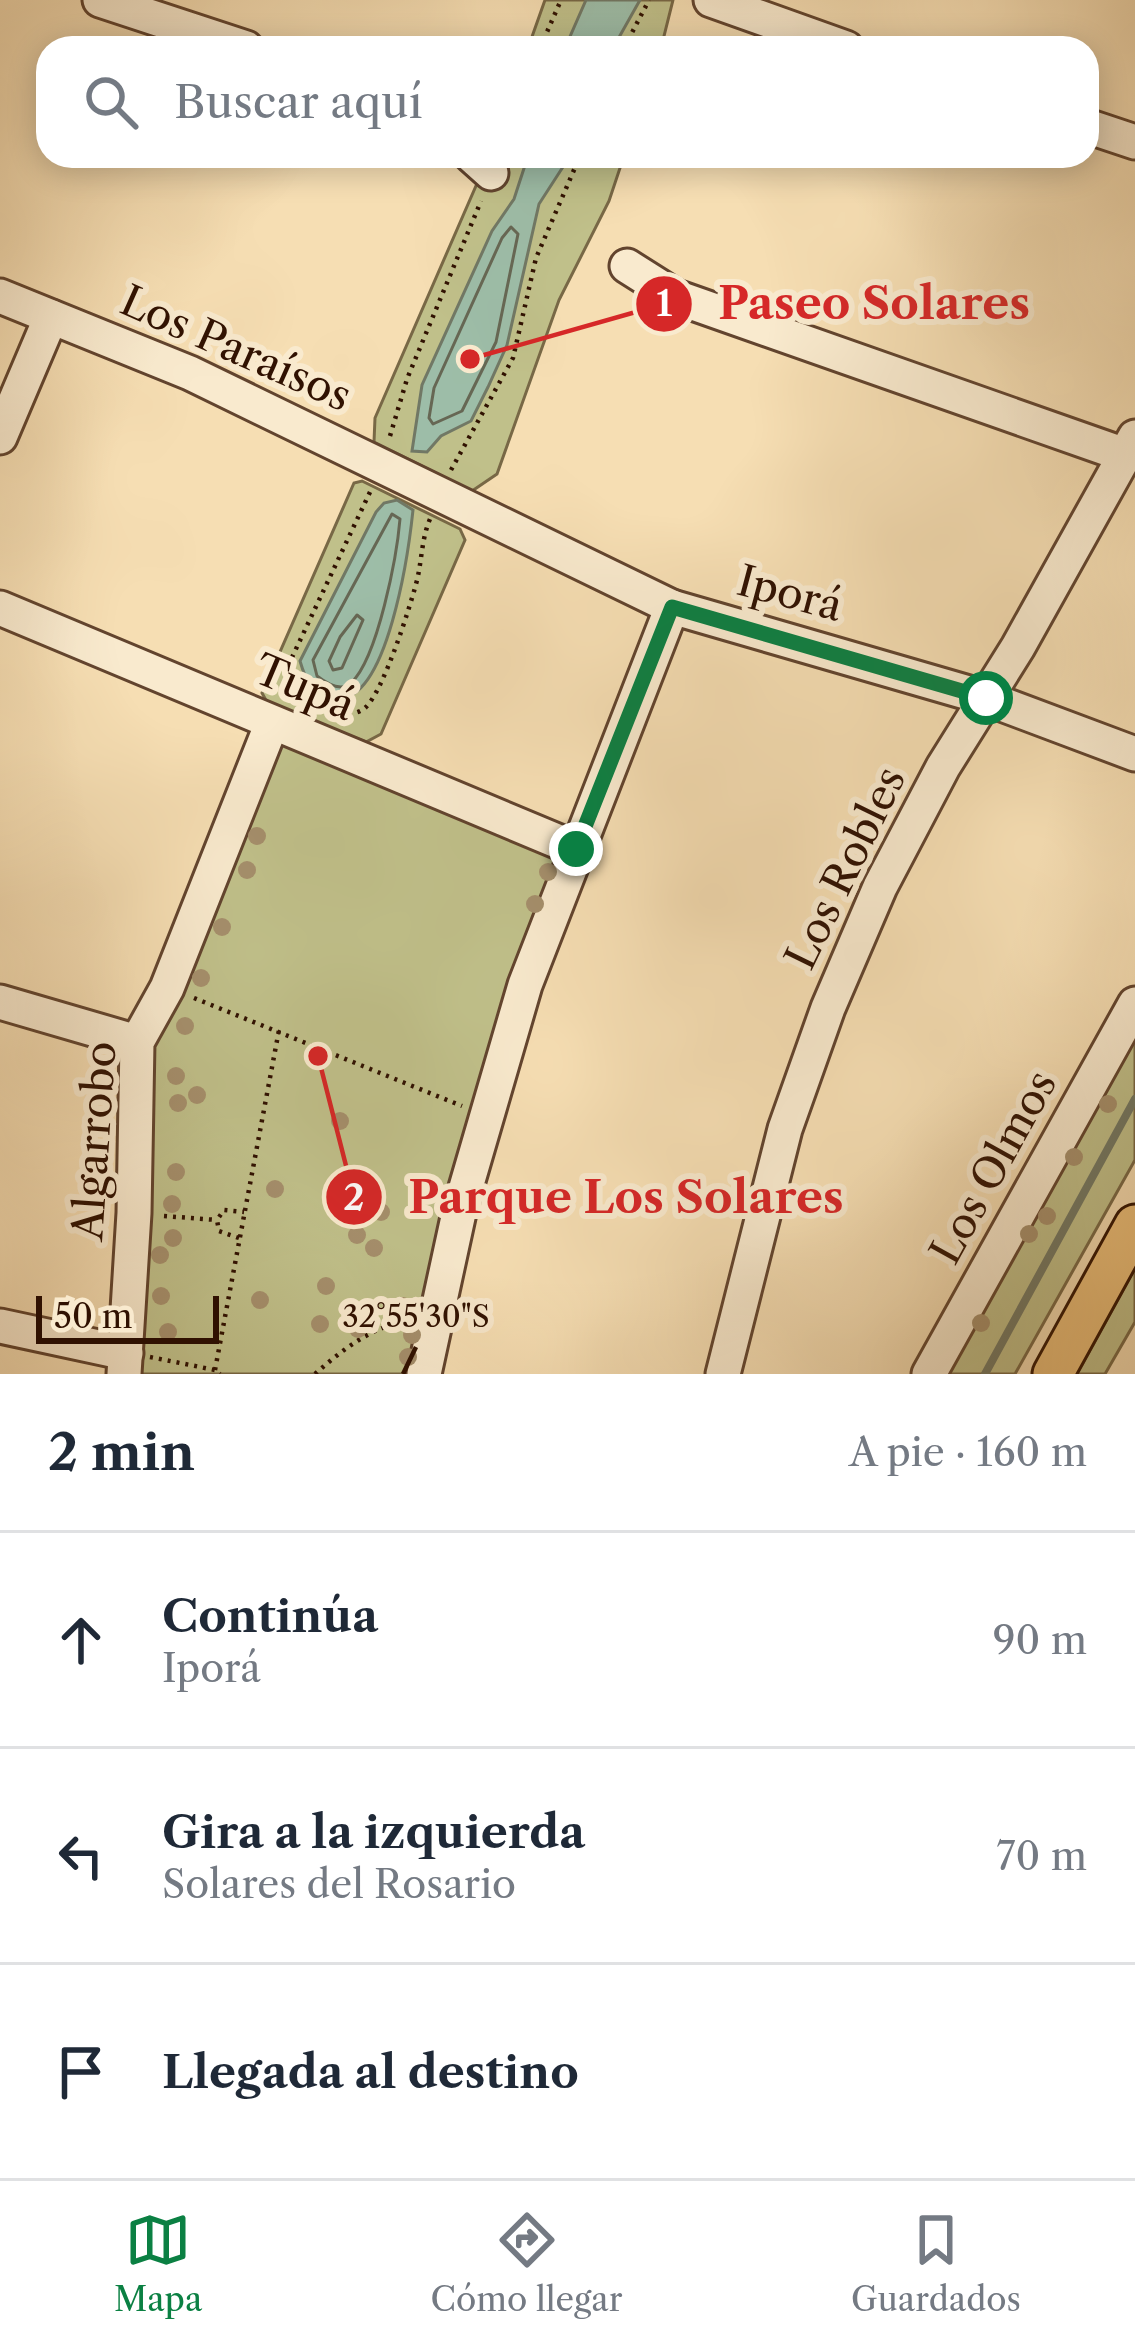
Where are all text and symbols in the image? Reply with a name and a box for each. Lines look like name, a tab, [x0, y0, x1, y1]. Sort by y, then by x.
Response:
search box	[36, 36, 1099, 168]
icon: search	[78, 69, 144, 135]
text: Buscar aquí	[174, 74, 423, 130]
callout: Paseo Solares	[634, 263, 1054, 344]
street label: Los Paraísos	[113, 274, 359, 422]
text: Paseo Solares	[718, 275, 1030, 331]
text: 1	[656, 281, 672, 325]
street label: Iporá	[732, 554, 849, 632]
street label: Tupá	[247, 643, 364, 732]
route start	[959, 671, 1013, 725]
street label: Los Robles	[774, 758, 916, 978]
route end	[549, 822, 603, 876]
street label: Algarrobo	[61, 1040, 127, 1243]
street label: Los Olmos	[919, 1061, 1067, 1273]
callout: Parque Los Solares	[324, 1157, 868, 1238]
text: Parque Los Solares	[408, 1169, 844, 1225]
text: 2	[343, 1175, 365, 1219]
scale bar	[36, 1290, 219, 1343]
text: 50 m	[54, 1296, 132, 1337]
text: 32°55'30"S	[342, 1298, 490, 1335]
text: 2 min	[48, 1421, 195, 1483]
text: A pie · 160 m	[849, 1428, 1087, 1476]
text: Continúa	[162, 1588, 378, 1644]
icon: ahead	[48, 1607, 114, 1673]
text: 90 m	[993, 1616, 1087, 1664]
text: Iporá	[162, 1644, 261, 1692]
text: Gira a la izquierda	[162, 1804, 585, 1860]
icon: left	[48, 1823, 114, 1889]
text: 70 m	[996, 1832, 1087, 1880]
text: Solares del Rosario	[162, 1860, 516, 1908]
icon: arrive	[48, 2039, 114, 2105]
text: Llegada al destino	[162, 2044, 579, 2100]
tab: Mapa	[114, 2207, 202, 2320]
tab: Cómo llegar	[431, 2207, 623, 2320]
tab: Guardados	[851, 2207, 1021, 2320]

